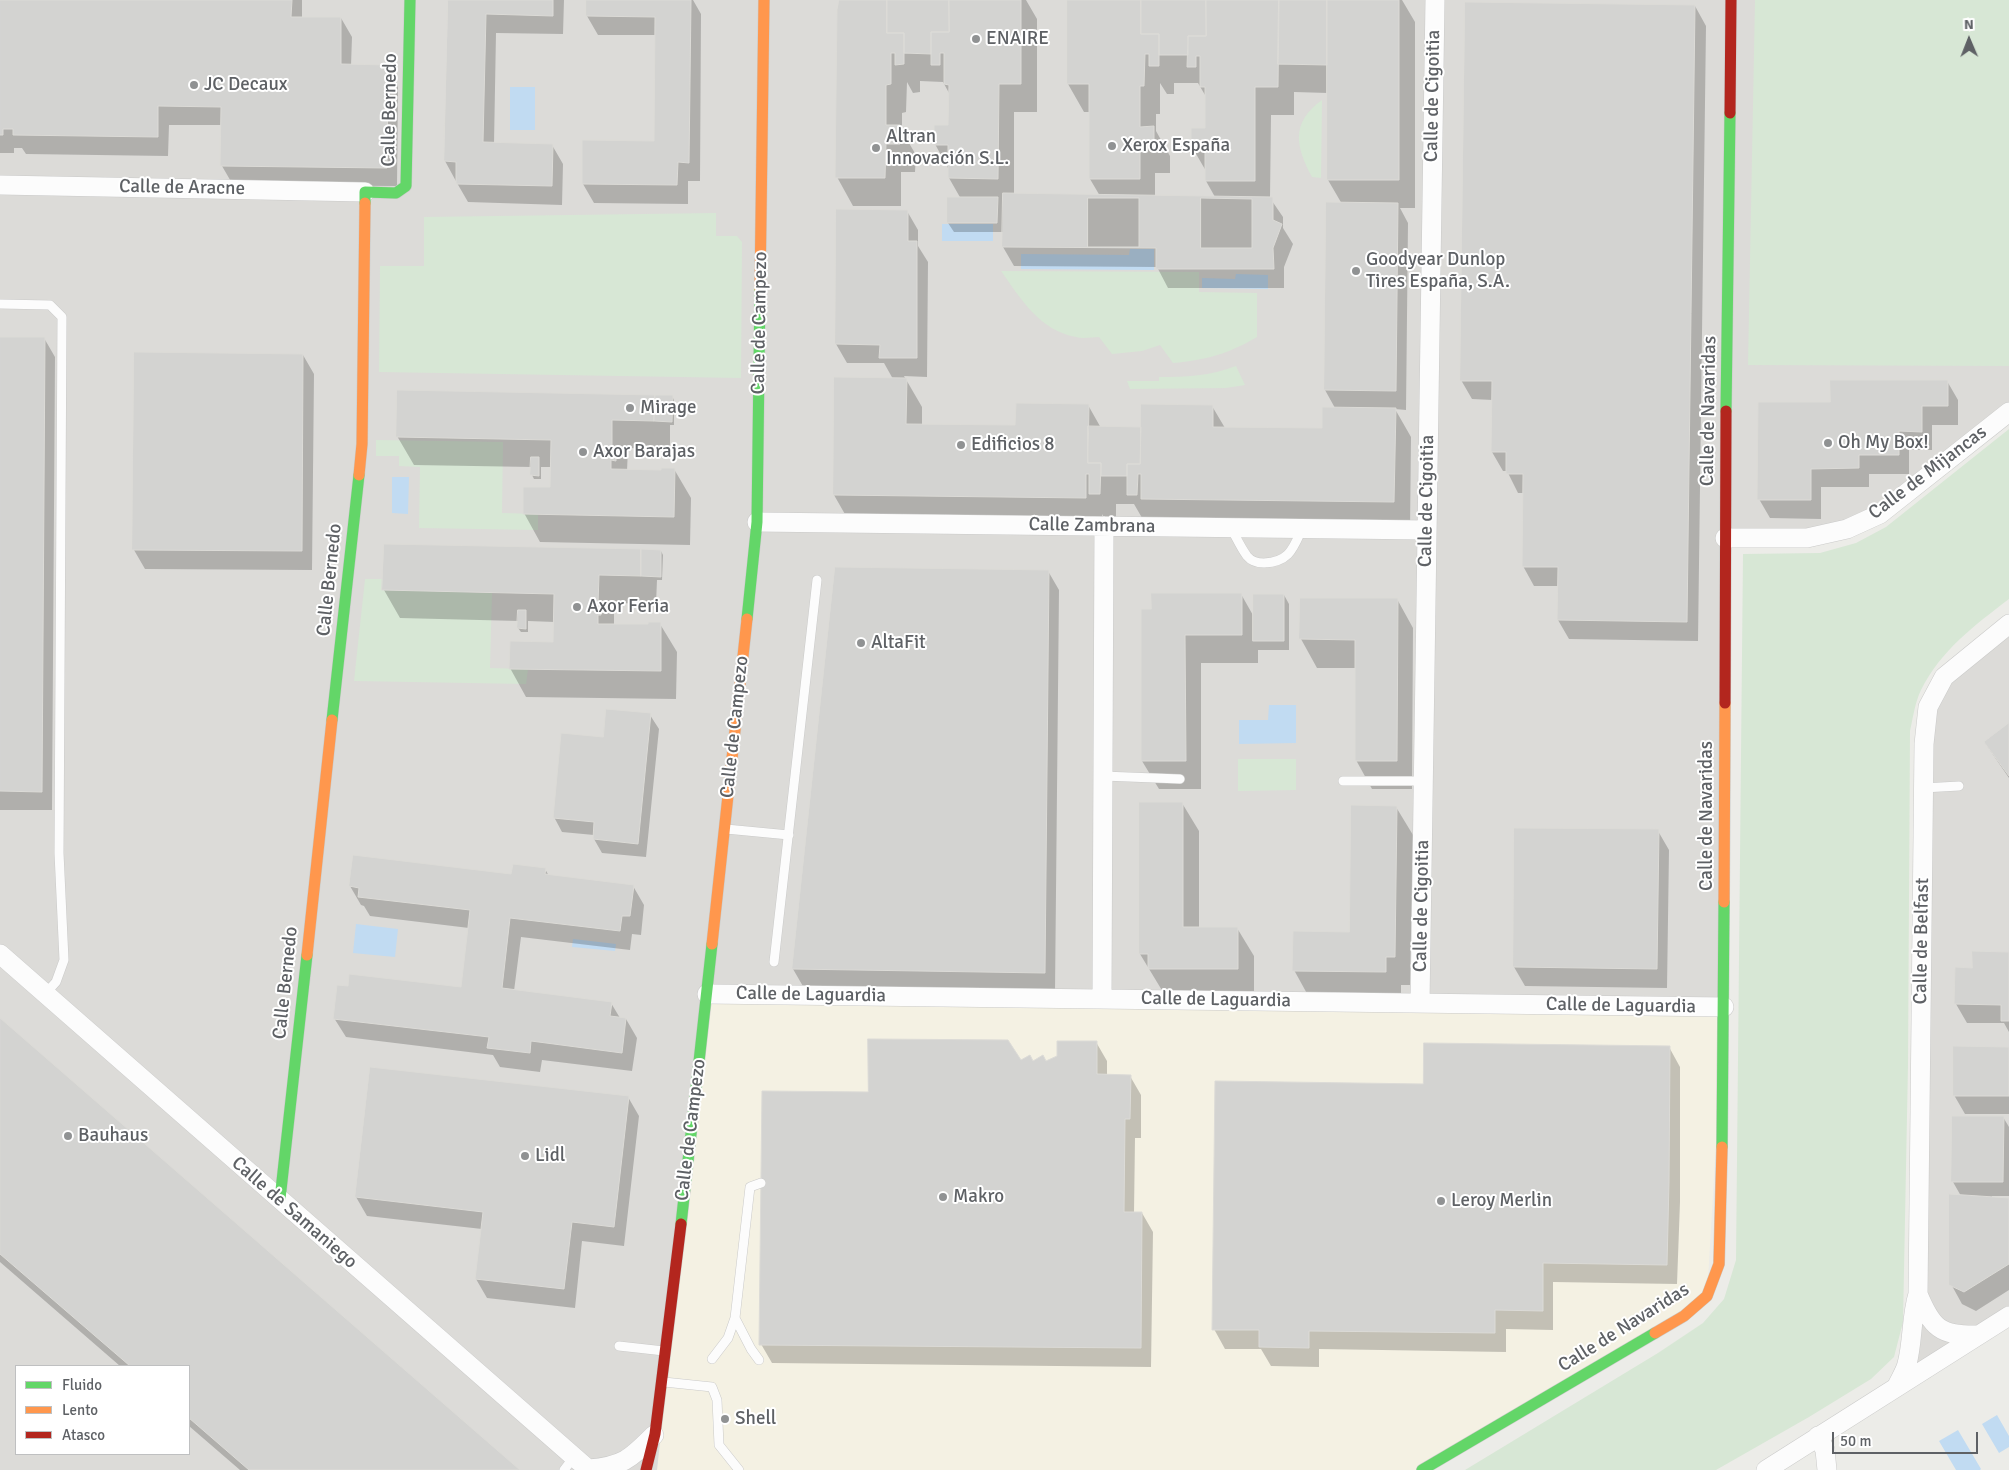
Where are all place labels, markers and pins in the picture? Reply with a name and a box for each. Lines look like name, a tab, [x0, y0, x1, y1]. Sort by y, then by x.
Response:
place label: ENAIRE	[986, 28, 1049, 50]
marker: ENAIRE	[970, 33, 982, 45]
place label: JC Decaux	[204, 74, 288, 96]
marker: JC Decaux	[188, 79, 200, 91]
place label: Altran Innovación S.L.	[886, 126, 1009, 170]
place label: Xerox España	[1122, 135, 1230, 157]
marker: Xerox España	[1106, 140, 1118, 152]
marker: Altran Innovación S.L.	[870, 142, 882, 154]
place label: Goodyear Dunlop Tires España, S.A.	[1366, 249, 1510, 293]
marker: Goodyear Dunlop Tires España, S.A.	[1350, 265, 1362, 277]
place label: Mirage	[640, 397, 696, 419]
marker: Mirage	[624, 402, 636, 414]
place label: Oh My Box!	[1838, 432, 1929, 454]
place label: Edificios 8	[971, 434, 1055, 456]
marker: Oh My Box!	[1822, 437, 1834, 449]
marker: Edificios 8	[955, 439, 967, 451]
place label: Axor Barajas	[593, 441, 695, 463]
marker: Axor Barajas	[577, 446, 589, 458]
place label: Axor Feria	[587, 596, 669, 618]
marker: Axor Feria	[571, 601, 583, 613]
place label: AltaFit	[871, 632, 926, 654]
marker: AltaFit	[855, 637, 867, 649]
place label: Bauhaus	[78, 1125, 148, 1147]
marker: Bauhaus	[62, 1130, 74, 1142]
place label: Lidl	[535, 1145, 565, 1167]
marker: Lidl	[519, 1150, 531, 1162]
place label: Makro	[953, 1186, 1004, 1208]
place label: Leroy Merlin	[1451, 1190, 1552, 1212]
marker: Makro	[937, 1191, 949, 1203]
marker: Leroy Merlin	[1435, 1195, 1447, 1207]
place label: Shell	[735, 1408, 776, 1430]
marker: Shell	[719, 1413, 731, 1425]

